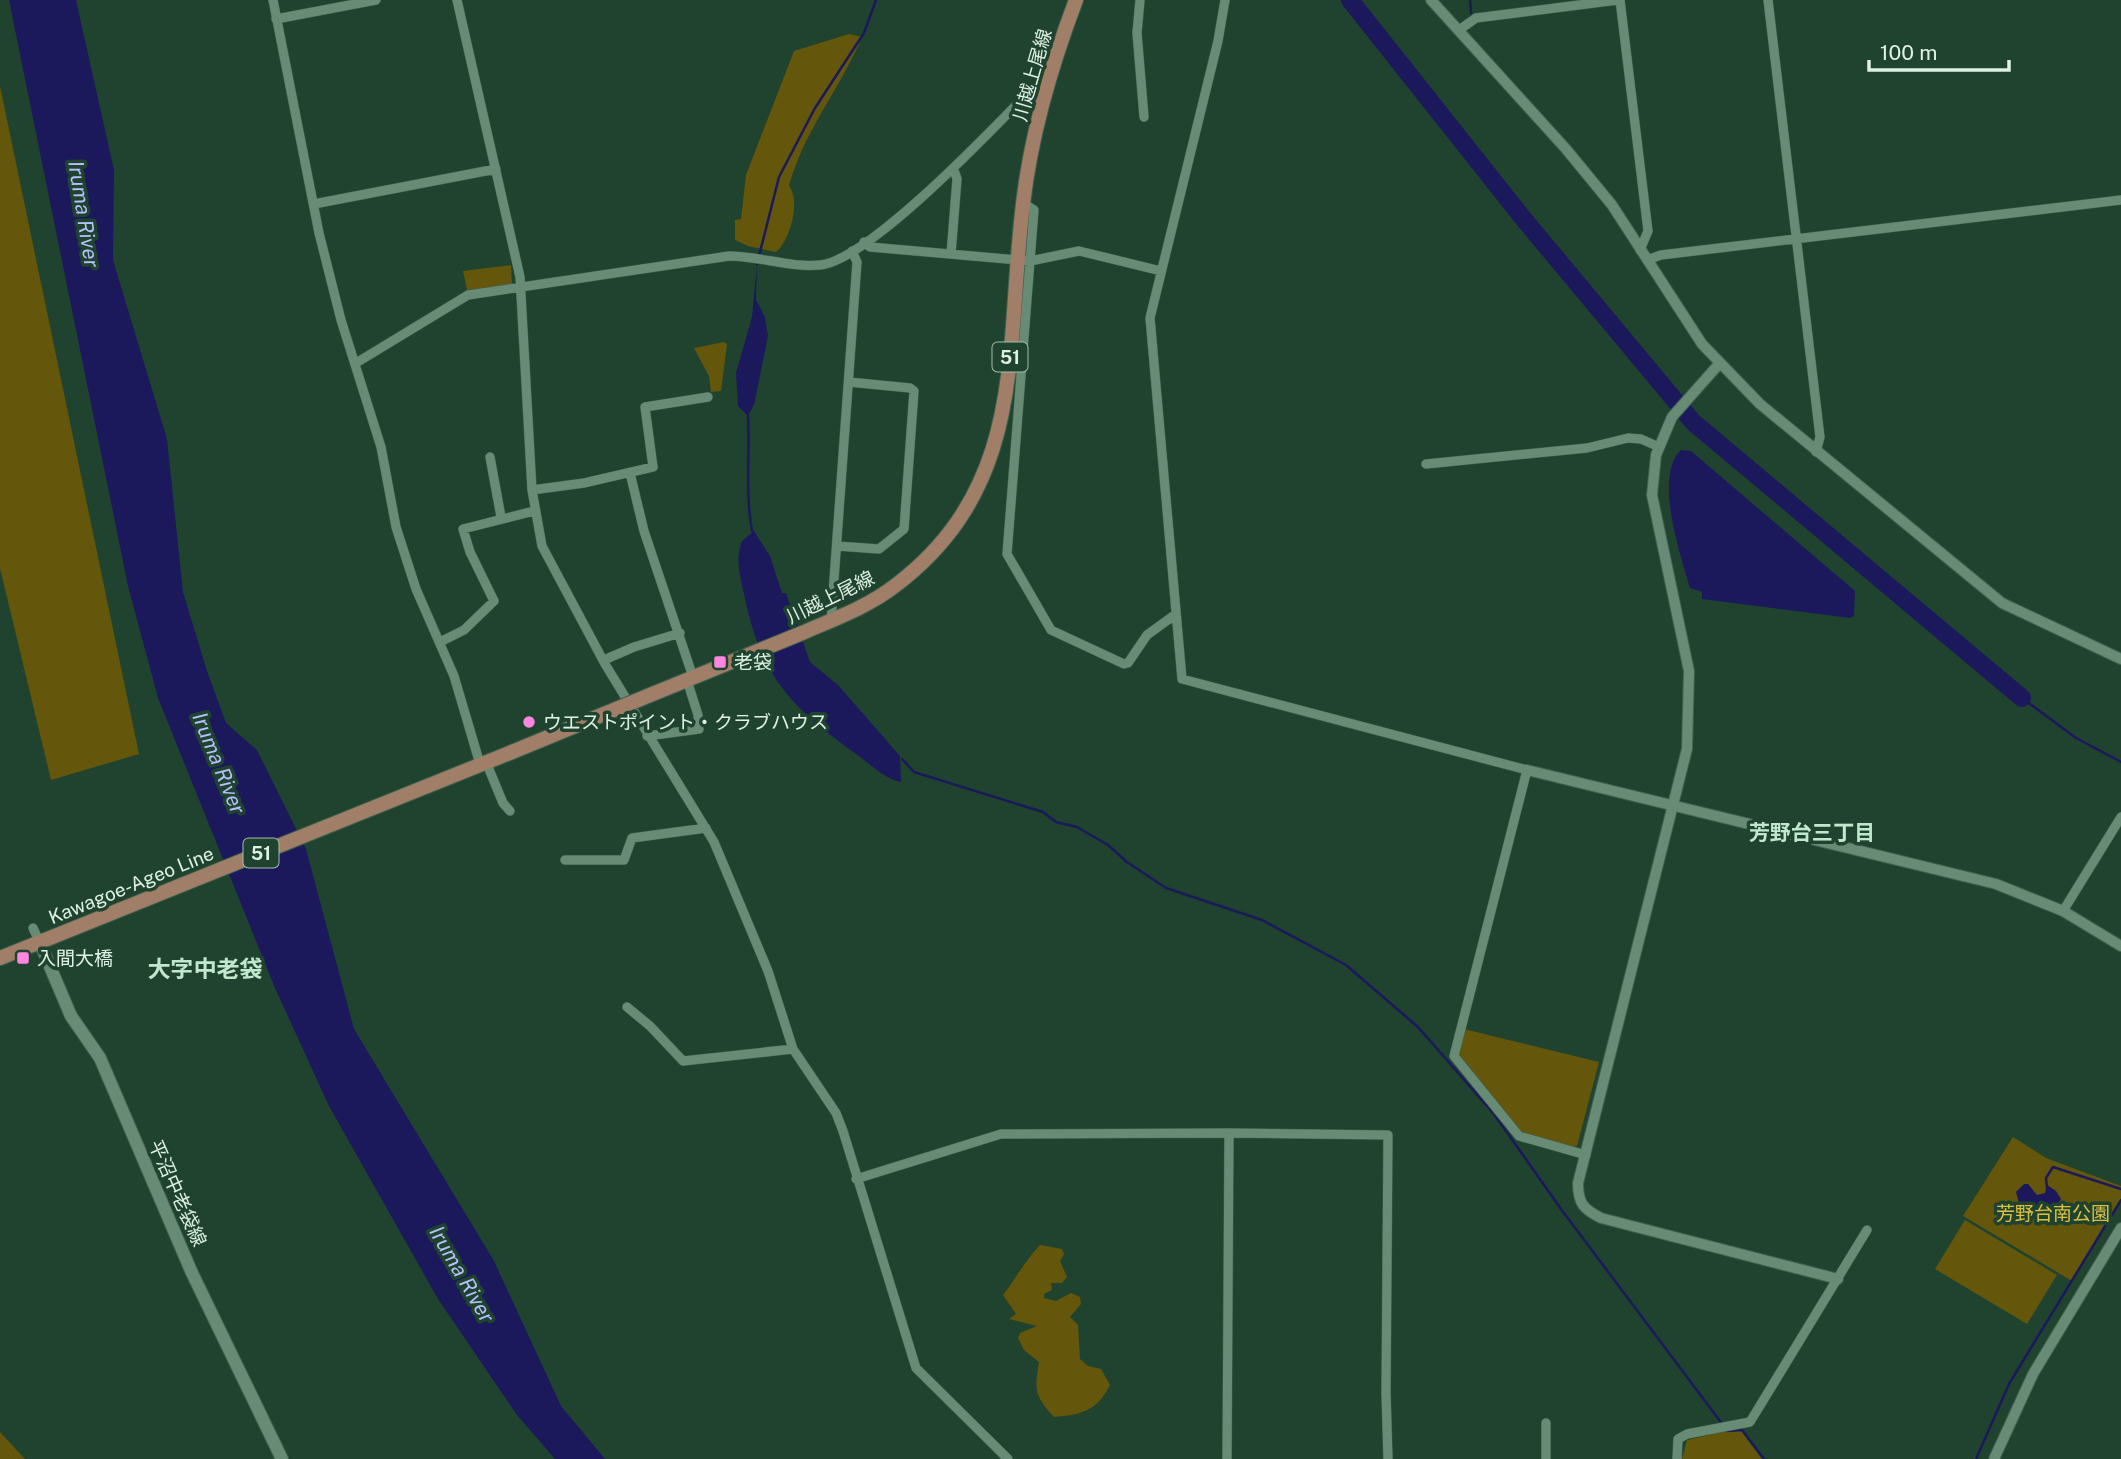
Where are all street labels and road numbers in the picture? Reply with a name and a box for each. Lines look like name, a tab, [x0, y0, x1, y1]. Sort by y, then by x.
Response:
street label: 川越上尾線	[1008, 26, 1056, 124]
road number: 51	[992, 342, 1028, 372]
street label: 川越上尾線	[782, 566, 878, 628]
road number: 51	[244, 838, 278, 868]
street label: Kawagoe-Ageo Line	[45, 842, 217, 928]
street label: 平沼中老袋線	[145, 1136, 211, 1250]

